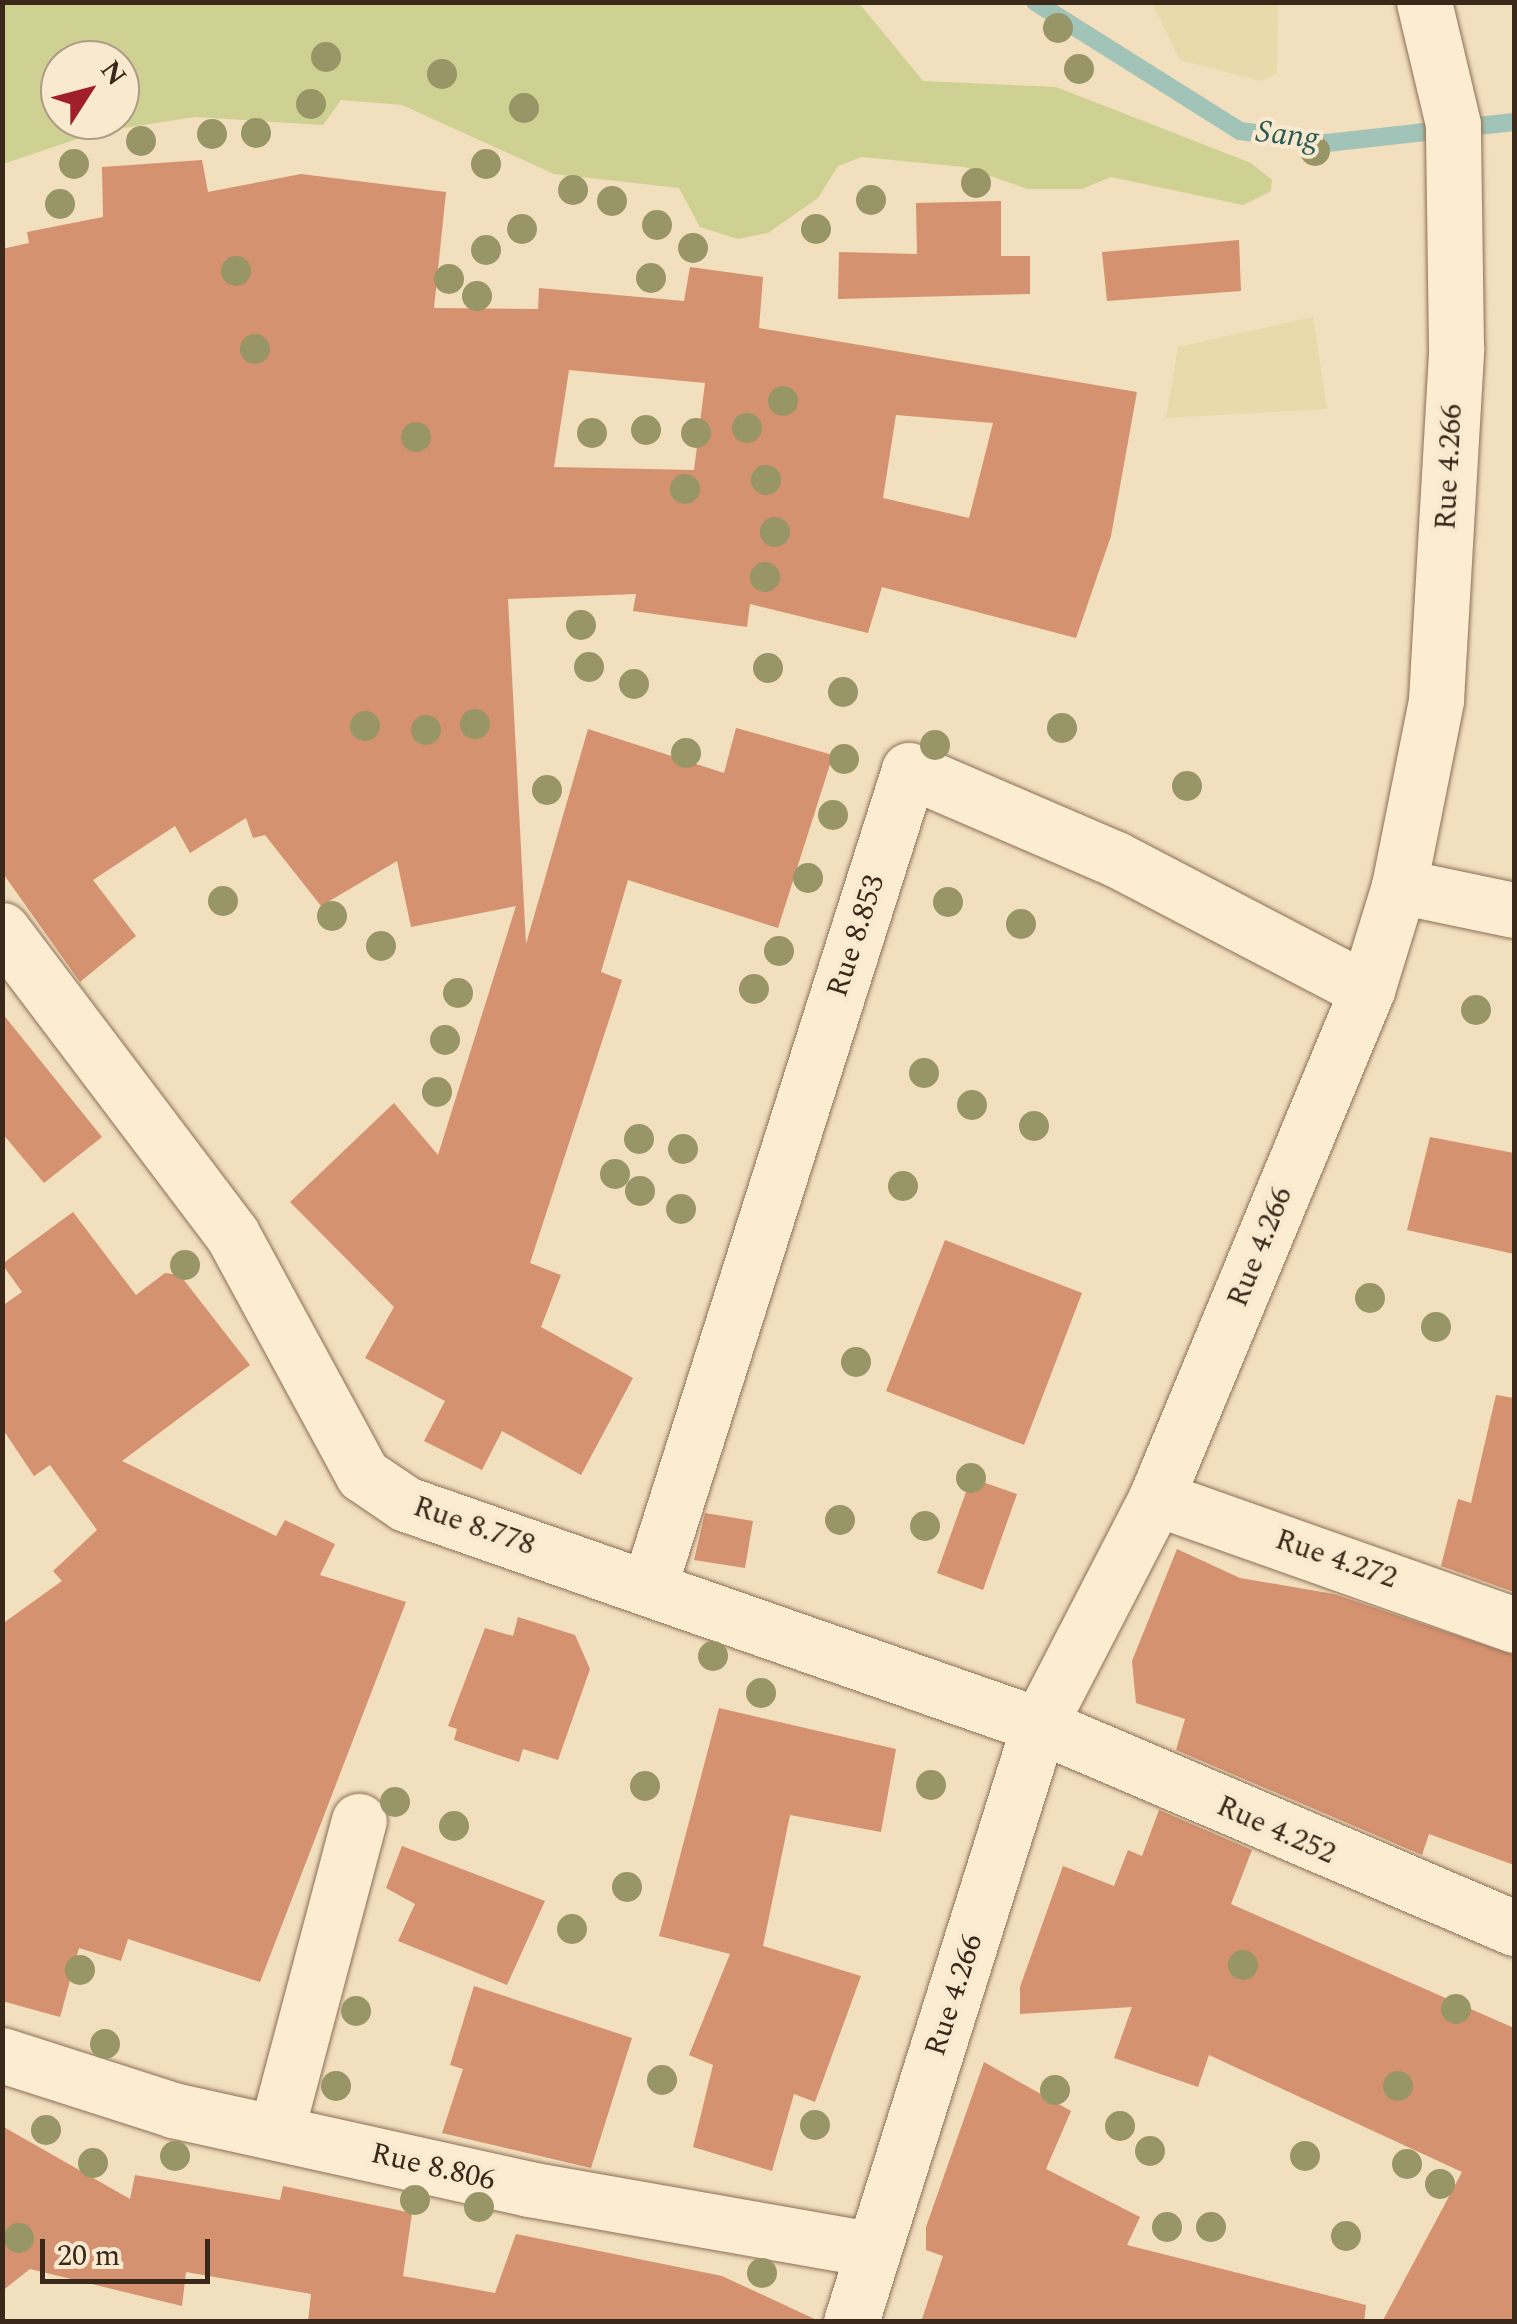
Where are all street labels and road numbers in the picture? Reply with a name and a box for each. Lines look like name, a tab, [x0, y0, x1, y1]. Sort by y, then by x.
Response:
street label: Rue 4.266	[1428, 403, 1470, 531]
street label: Rue 8.853	[819, 870, 893, 1002]
street label: Rue 4.266	[1220, 1182, 1300, 1312]
street label: Rue 8.778	[408, 1488, 540, 1564]
street label: Rue 4.272	[1270, 1521, 1402, 1597]
street label: Rue 4.252	[1211, 1788, 1341, 1872]
street label: Rue 4.266	[917, 1929, 991, 2061]
street label: Rue 8.806	[367, 2135, 499, 2199]

